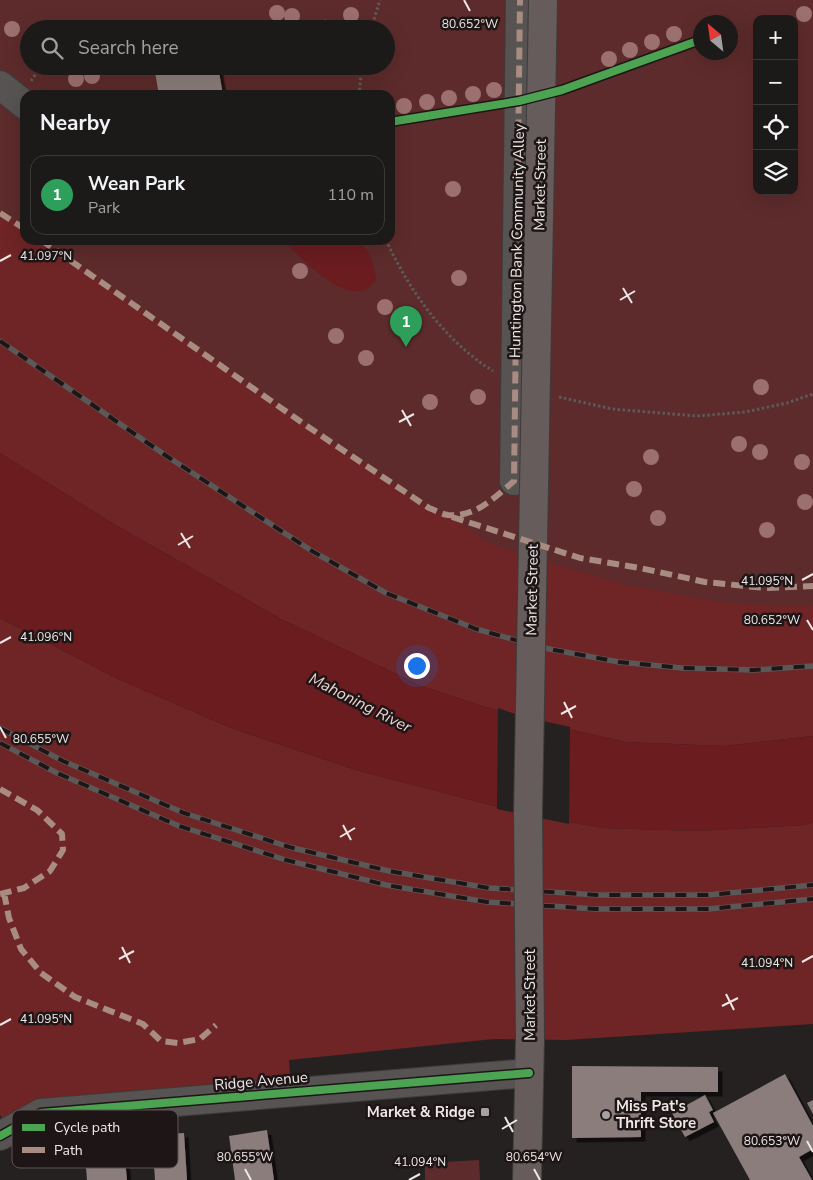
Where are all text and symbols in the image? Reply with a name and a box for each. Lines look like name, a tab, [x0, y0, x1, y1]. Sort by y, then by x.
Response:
north arrow	[693, 15, 738, 60]
map controls	[753, 15, 798, 195]
button: +	[753, 15, 798, 60]
text: 80.652°W	[442, 16, 498, 32]
search box	[20, 20, 395, 75]
icon: search	[38, 34, 66, 62]
text: Search here	[78, 35, 179, 61]
button: −	[753, 60, 798, 105]
button: locate	[753, 105, 798, 150]
text: Nearby	[40, 109, 110, 137]
street label: Huntington Bank Community Alley	[505, 123, 529, 358]
street label: Market Street	[529, 138, 551, 231]
button: layers	[753, 150, 798, 195]
text: Wean Park	[88, 171, 185, 197]
text: 1	[52, 184, 62, 206]
text: 110 m	[327, 184, 374, 206]
text: Park	[88, 197, 120, 219]
text: 41.097°N	[20, 248, 72, 264]
pin: 1	[390, 306, 422, 347]
street label: Market Street	[521, 543, 543, 636]
text: 41.095°N	[741, 573, 793, 589]
text: 80.652°W	[744, 612, 800, 628]
text: 41.096°N	[20, 629, 72, 645]
your location	[404, 653, 430, 679]
water label: Mahoning River	[305, 668, 416, 739]
text: 80.655°W	[13, 731, 69, 747]
street label: Market Street	[520, 949, 540, 1041]
text: 41.094°N	[741, 955, 793, 971]
text: 41.095°N	[20, 1011, 72, 1027]
street label: Ridge Avenue	[213, 1067, 309, 1095]
place label: Miss Pat's Thrift Store	[616, 1096, 696, 1133]
place label: Market & Ridge	[367, 1102, 475, 1122]
marker: Market & Ridge	[479, 1106, 491, 1118]
marker: Miss Pat's Thrift Store	[600, 1109, 612, 1121]
legend	[12, 1110, 178, 1168]
text: Cycle path	[54, 1118, 120, 1137]
text: 80.653°W	[744, 1133, 800, 1149]
text: Path	[54, 1141, 83, 1160]
text: 80.655°W	[217, 1149, 273, 1165]
text: 80.654°W	[506, 1149, 562, 1165]
text: 41.094°N	[394, 1154, 446, 1170]

